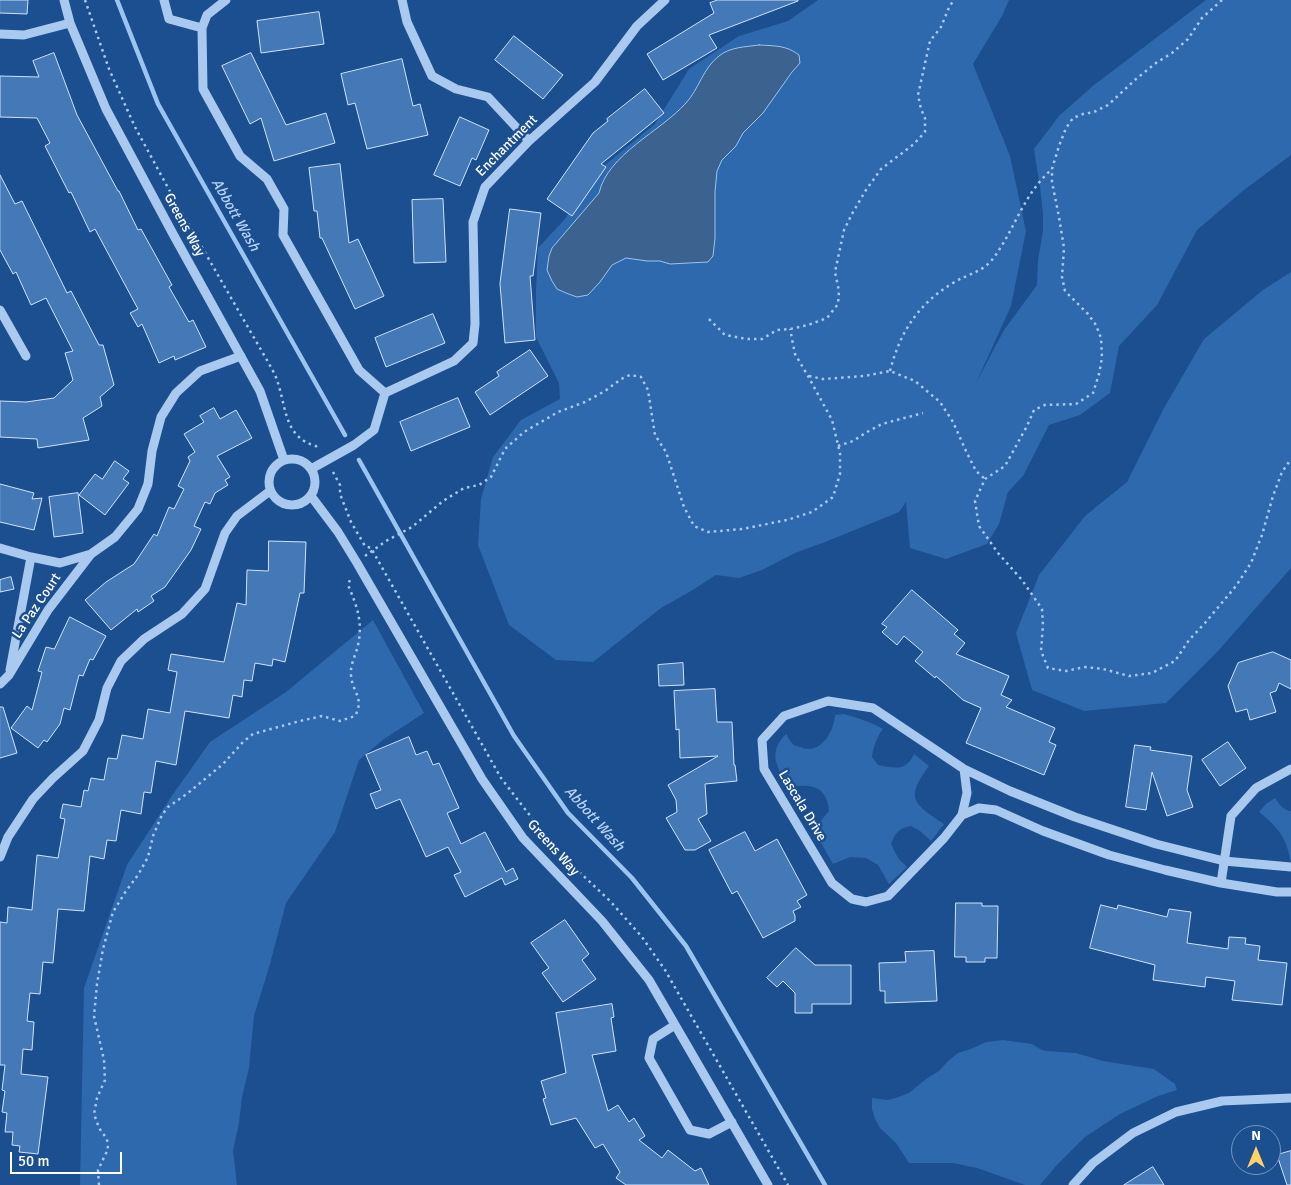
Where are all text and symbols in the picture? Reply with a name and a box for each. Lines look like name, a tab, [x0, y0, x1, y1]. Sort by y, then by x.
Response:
street label: Enchantment	[473, 112, 541, 180]
water label: Abbott Wash	[207, 175, 263, 255]
street label: Greens Way	[160, 190, 208, 260]
street label: La Paz Court	[9, 570, 65, 642]
street label: Lascala Drive	[774, 768, 830, 844]
water label: Abbott Wash	[560, 783, 628, 855]
street label: Greens Way	[523, 817, 583, 879]
north arrow	[1231, 1125, 1281, 1175]
text: N	[1251, 1127, 1261, 1144]
scale bar	[12, 1142, 125, 1174]
text: 50 m	[18, 1152, 49, 1170]

